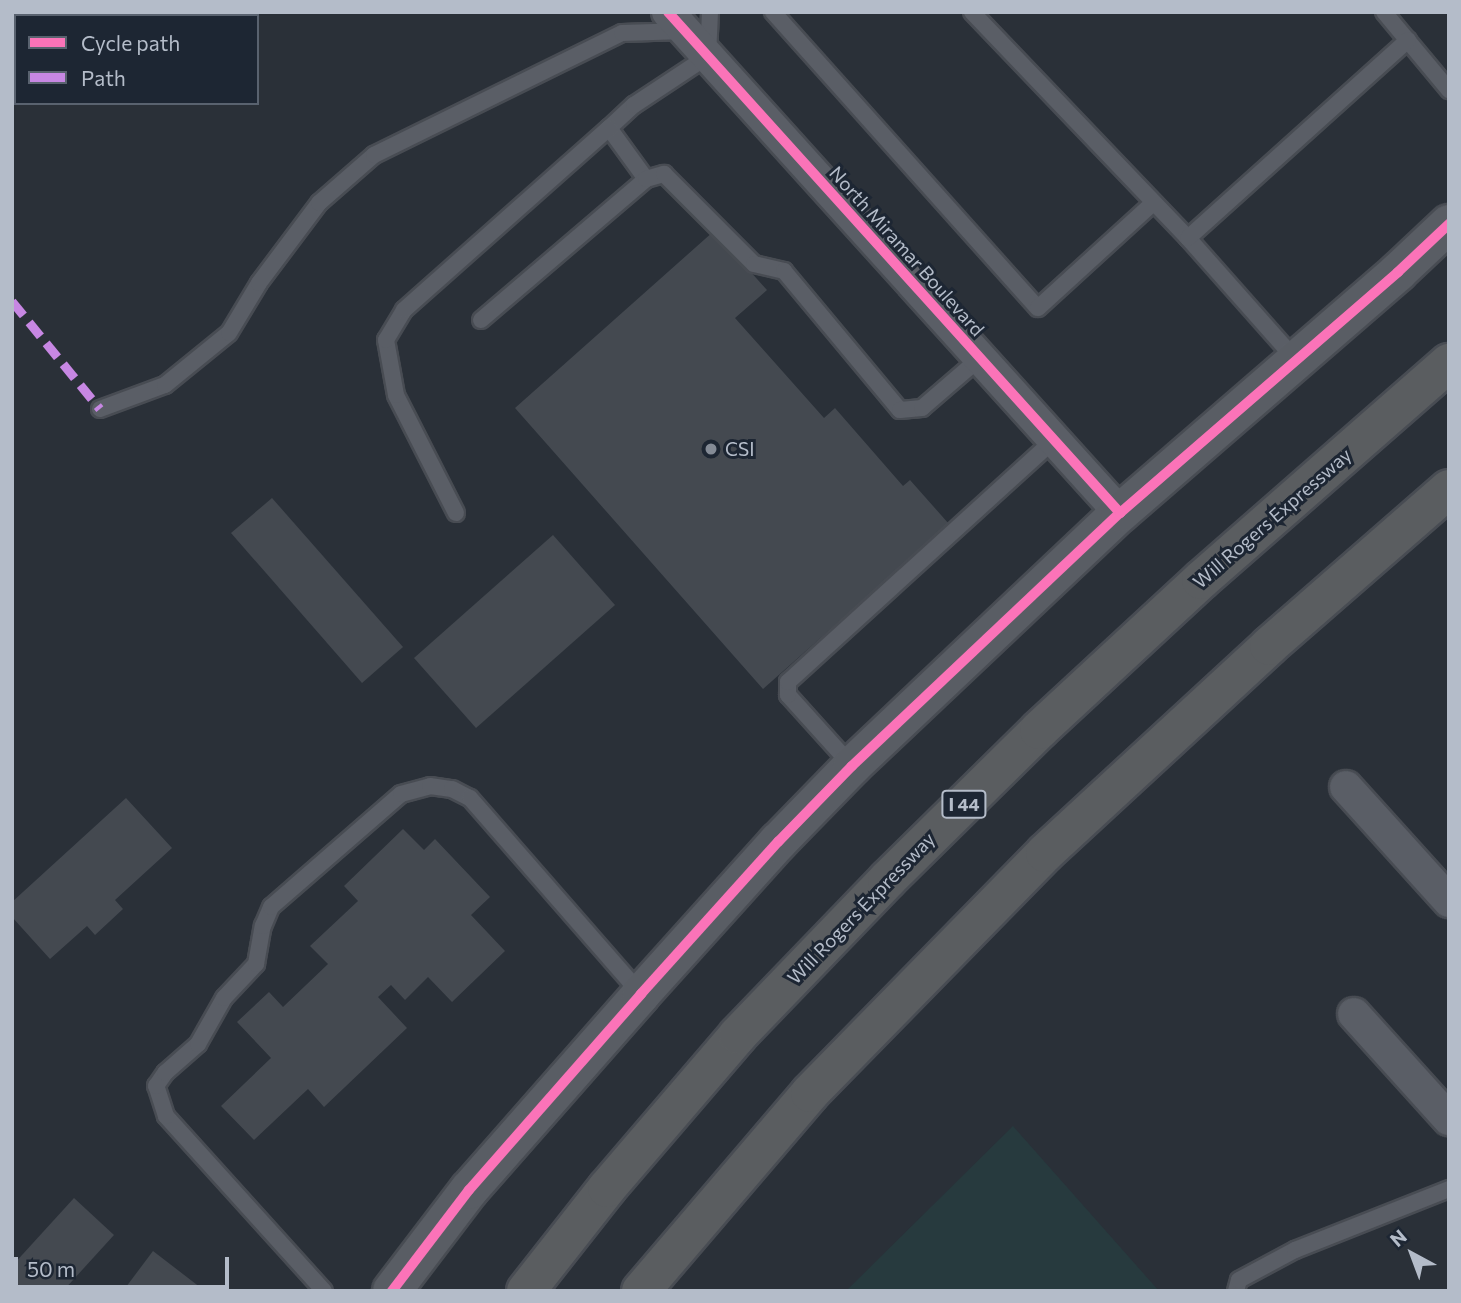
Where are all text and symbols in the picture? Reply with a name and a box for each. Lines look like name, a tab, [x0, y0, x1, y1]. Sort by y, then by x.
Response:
legend	[14, 14, 259, 105]
text: Cycle path	[81, 30, 180, 55]
text: Path	[81, 65, 126, 90]
street label: North Miramar Boulevard	[825, 162, 989, 340]
place label: CSI	[725, 438, 754, 460]
marker: CSI	[703, 441, 719, 457]
street label: Will Rogers Expressway	[1188, 443, 1356, 593]
road number: I 44	[941, 790, 987, 818]
street label: Will Rogers Expressway	[783, 827, 939, 989]
north arrow	[1377, 1219, 1447, 1289]
text: N	[1385, 1224, 1411, 1251]
scale bar	[18, 1244, 233, 1288]
text: 50 m	[27, 1256, 75, 1281]

